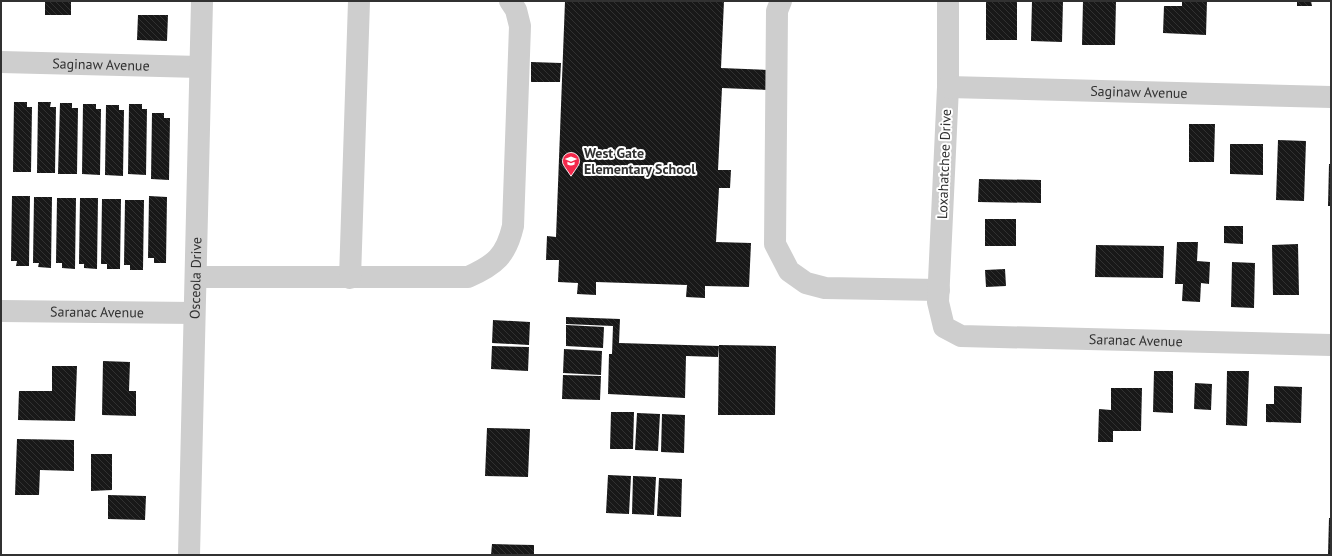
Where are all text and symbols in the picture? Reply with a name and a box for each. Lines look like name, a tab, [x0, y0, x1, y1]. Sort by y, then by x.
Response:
street label: Saginaw Avenue	[52, 54, 150, 75]
street label: Saginaw Avenue	[1090, 82, 1188, 102]
street label: Loxahatchee Drive	[933, 109, 955, 219]
place label: West Gate Elementary School	[584, 144, 696, 178]
school or university icon: West Gate Elementary School	[561, 151, 581, 176]
street label: Osceola Drive	[186, 237, 205, 319]
street label: Saranac Avenue	[50, 303, 144, 321]
street label: Saranac Avenue	[1089, 330, 1183, 350]

